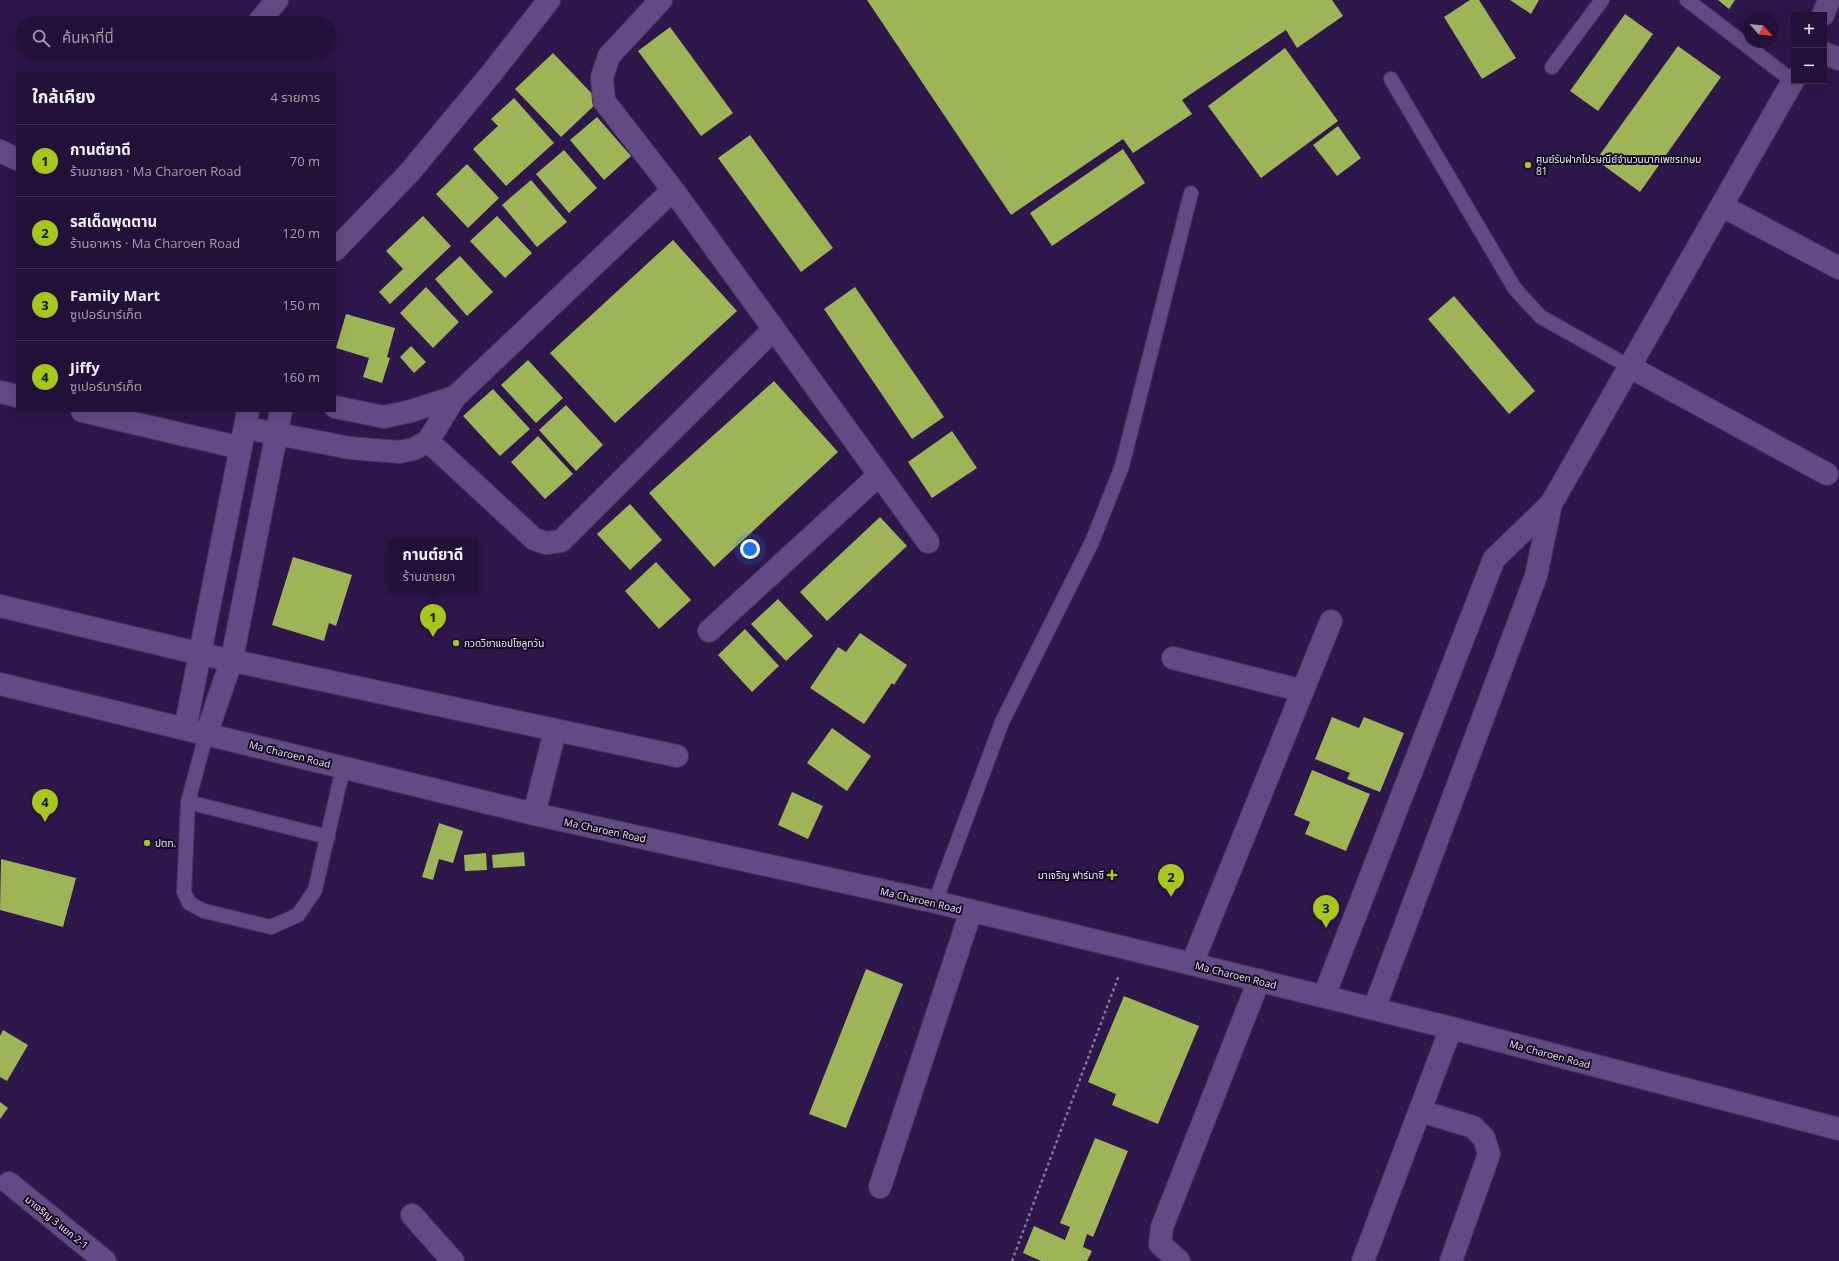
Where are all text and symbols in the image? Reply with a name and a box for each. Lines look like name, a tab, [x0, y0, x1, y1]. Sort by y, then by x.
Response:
north arrow	[1743, 12, 1779, 48]
map controls	[1791, 12, 1827, 84]
button: +	[1791, 12, 1827, 48]
search box	[16, 16, 336, 60]
icon: search	[30, 27, 52, 49]
text: ค้นหาที่นี่	[62, 27, 114, 47]
button: −	[1791, 48, 1827, 84]
text: ใกล้เคียง	[32, 85, 95, 108]
text: 4 รายการ	[270, 88, 320, 106]
text: กานต์ยาดี	[70, 139, 131, 159]
text: 1	[41, 152, 49, 170]
text: 70 m	[290, 152, 320, 170]
place label: ศูนย์รับฝากไปรษณีย์จำนวนมากเพชรเกษม 81	[1536, 152, 1701, 178]
marker: ศูนย์รับฝากไปรษณีย์จำนวนมากเพชรเกษม 81	[1523, 160, 1533, 170]
text: ร้านขายยา · Ma Charoen Road	[70, 162, 241, 180]
text: รสเด็ดพุดตาน	[70, 211, 157, 231]
text: 2	[41, 224, 49, 242]
text: 120 m	[282, 224, 320, 242]
text: ร้านอาหาร · Ma Charoen Road	[70, 234, 240, 252]
text: Family Mart	[70, 285, 160, 305]
text: 3	[41, 296, 49, 314]
text: 150 m	[282, 296, 320, 314]
text: ซูเปอร์มาร์เก็ต	[70, 305, 142, 323]
text: Jiffy	[70, 357, 100, 377]
text: 4	[41, 368, 49, 386]
text: 160 m	[282, 368, 320, 386]
text: ซูเปอร์มาร์เก็ต	[70, 377, 142, 395]
popup	[388, 539, 478, 591]
your location	[740, 539, 760, 559]
text: กานต์ยาดี	[403, 544, 463, 564]
text: ร้านขายยา	[403, 567, 455, 585]
pin: 1	[420, 604, 446, 637]
place label: กวดวิชาแอปโซลูทวัน	[464, 636, 544, 650]
marker: กวดวิชาแอปโซลูทวัน	[451, 638, 461, 648]
street label: Ma Charoen Road	[248, 737, 332, 771]
pin: 4	[32, 789, 58, 822]
street label: Ma Charoen Road	[563, 814, 647, 846]
place label: ปตท.	[155, 836, 176, 850]
marker: ปตท.	[142, 838, 152, 848]
pin: 2	[1158, 864, 1184, 897]
place label: มาเจริญ ฟาร์มาซี	[1038, 868, 1104, 882]
marker: มาเจริญ ฟาร์มาซี	[1107, 870, 1117, 880]
street label: Ma Charoen Road	[879, 884, 963, 916]
pin: 3	[1313, 895, 1339, 928]
street label: Ma Charoen Road	[1194, 958, 1278, 992]
street label: Ma Charoen Road	[1508, 1036, 1592, 1072]
street label: มาเจริญ 3 แยก 2-1	[22, 1192, 92, 1252]

